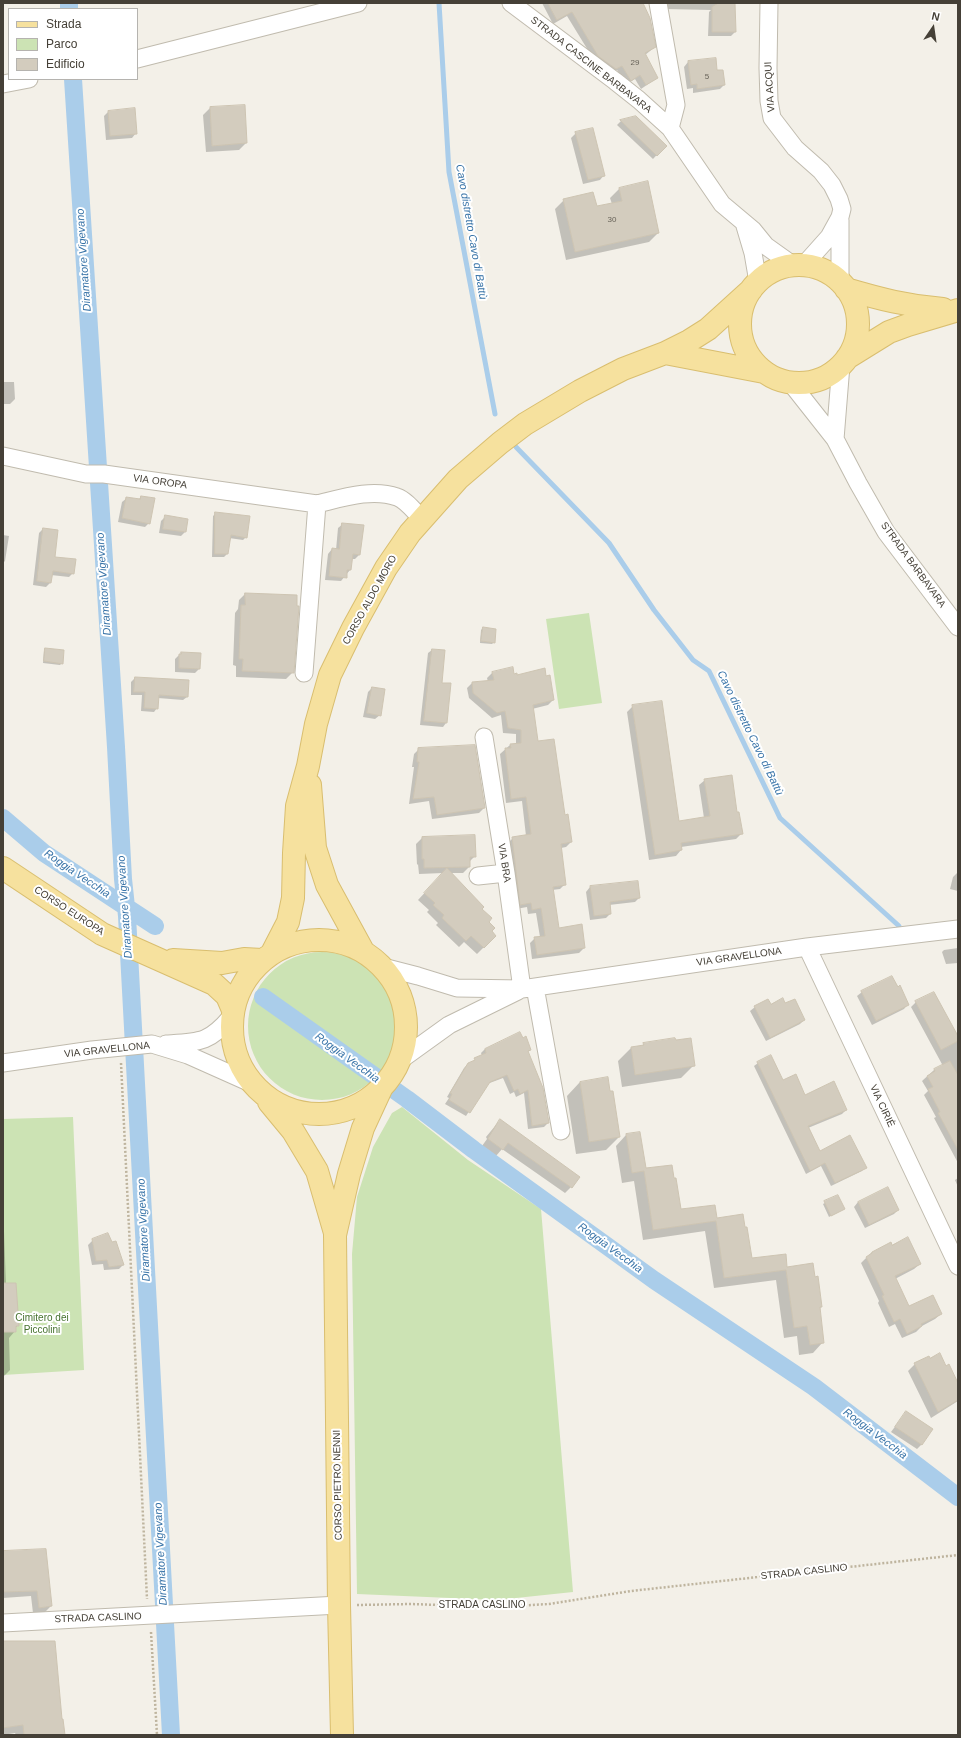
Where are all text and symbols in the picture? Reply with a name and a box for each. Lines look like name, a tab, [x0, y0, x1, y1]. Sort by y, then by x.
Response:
legend	[8, 8, 138, 80]
north arrow	[913, 8, 953, 48]
text: N	[930, 10, 941, 23]
street label: STRADA CASCINE BARBAVARA	[528, 14, 654, 116]
text: Strada	[46, 17, 81, 31]
text: Parco	[46, 37, 77, 51]
text: Edificio	[46, 57, 85, 71]
house number: 29	[631, 58, 639, 68]
street label: VIA ACQUI	[762, 61, 778, 113]
house number: 5	[705, 72, 709, 82]
water label: Cavo distretto Cavo di Battù	[453, 163, 489, 301]
water label: Diramatore Vigevano	[74, 208, 94, 312]
house number: 30	[608, 215, 616, 225]
street label: VIA OROPA	[132, 472, 188, 492]
street label: STRADA BARBAVARA	[878, 520, 948, 610]
water label: Diramatore Vigevano	[94, 532, 114, 636]
street label: CORSO ALDO MORO	[340, 553, 400, 647]
water label: Cavo distretto Cavo di Battù	[714, 669, 786, 797]
street label: VIA BRA	[495, 843, 513, 883]
water label: Roggia Vecchia	[42, 847, 112, 901]
water label: Diramatore Vigevano	[115, 855, 135, 959]
street label: CORSO EUROPA	[32, 884, 106, 938]
street label: VIA GRAVELLONA	[696, 945, 782, 969]
water label: Roggia Vecchia	[312, 1030, 382, 1086]
street label: VIA GRAVELLONA	[64, 1040, 150, 1060]
street label: VIA CIRIÈ	[867, 1083, 897, 1129]
water label: Diramatore Vigevano	[135, 1178, 153, 1282]
water label: Roggia Vecchia	[575, 1220, 645, 1276]
park label: Cimitero dei Piccolini	[15, 1312, 69, 1336]
water label: Roggia Vecchia	[840, 1406, 910, 1462]
street label: CORSO PIETRO NENNI	[331, 1430, 345, 1540]
water label: Diramatore Vigevano	[152, 1502, 170, 1606]
street label: STRADA CASLINO	[760, 1561, 848, 1583]
street label: STRADA CASLINO	[438, 1599, 526, 1611]
street label: STRADA CASLINO	[54, 1610, 142, 1626]

